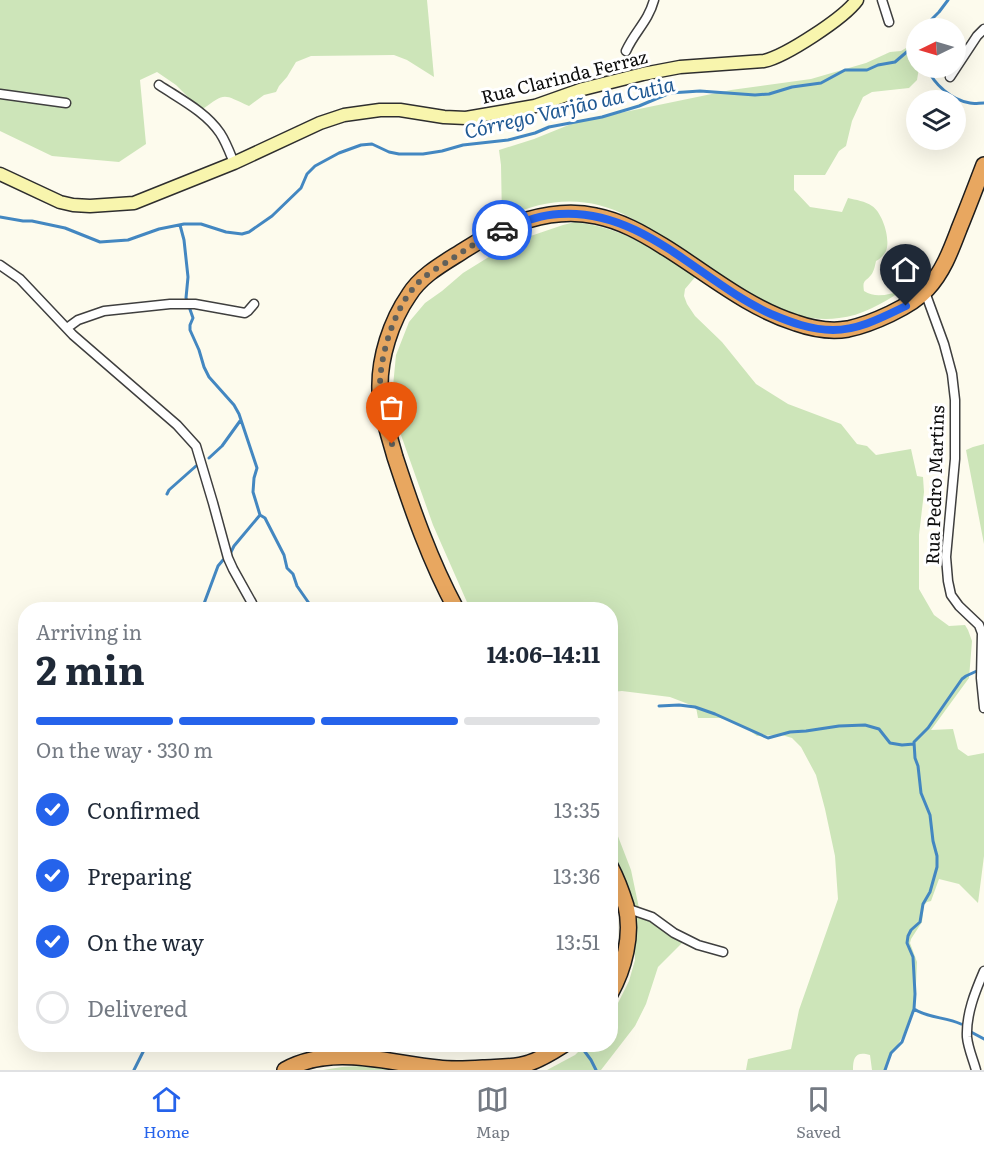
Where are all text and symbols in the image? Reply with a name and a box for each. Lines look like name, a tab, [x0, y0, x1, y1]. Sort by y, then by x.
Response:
north arrow	[906, 18, 966, 78]
map controls	[906, 18, 966, 150]
street label: Rua Clarinda Ferraz	[478, 42, 650, 110]
water label: Córrego Varjão da Cutia	[461, 67, 678, 145]
button: layers	[906, 90, 966, 150]
courier	[472, 200, 532, 260]
icon: car	[486, 214, 519, 247]
pin	[880, 244, 931, 306]
icon: home	[889, 253, 922, 286]
pin	[366, 382, 417, 444]
icon: bag	[375, 391, 408, 424]
street label: Rua Pedro Martins	[918, 405, 950, 565]
text: Arriving in	[36, 616, 142, 646]
text: 14:06–14:11	[487, 637, 600, 670]
text: 2 min	[36, 639, 145, 697]
text: On the way · 330 m	[36, 734, 213, 764]
icon: check	[36, 793, 69, 826]
text: Confirmed	[87, 793, 200, 826]
text: 13:35	[554, 794, 600, 824]
icon: check	[36, 859, 69, 892]
text: Preparing	[87, 859, 191, 892]
text: 13:36	[553, 860, 600, 890]
icon: check	[36, 925, 69, 958]
text: On the way	[87, 925, 204, 958]
text: 13:51	[556, 926, 600, 956]
text: Delivered	[87, 991, 188, 1024]
tab: Home	[143, 1083, 189, 1143]
tab: Map	[476, 1083, 510, 1143]
tab: Saved	[796, 1083, 841, 1143]

